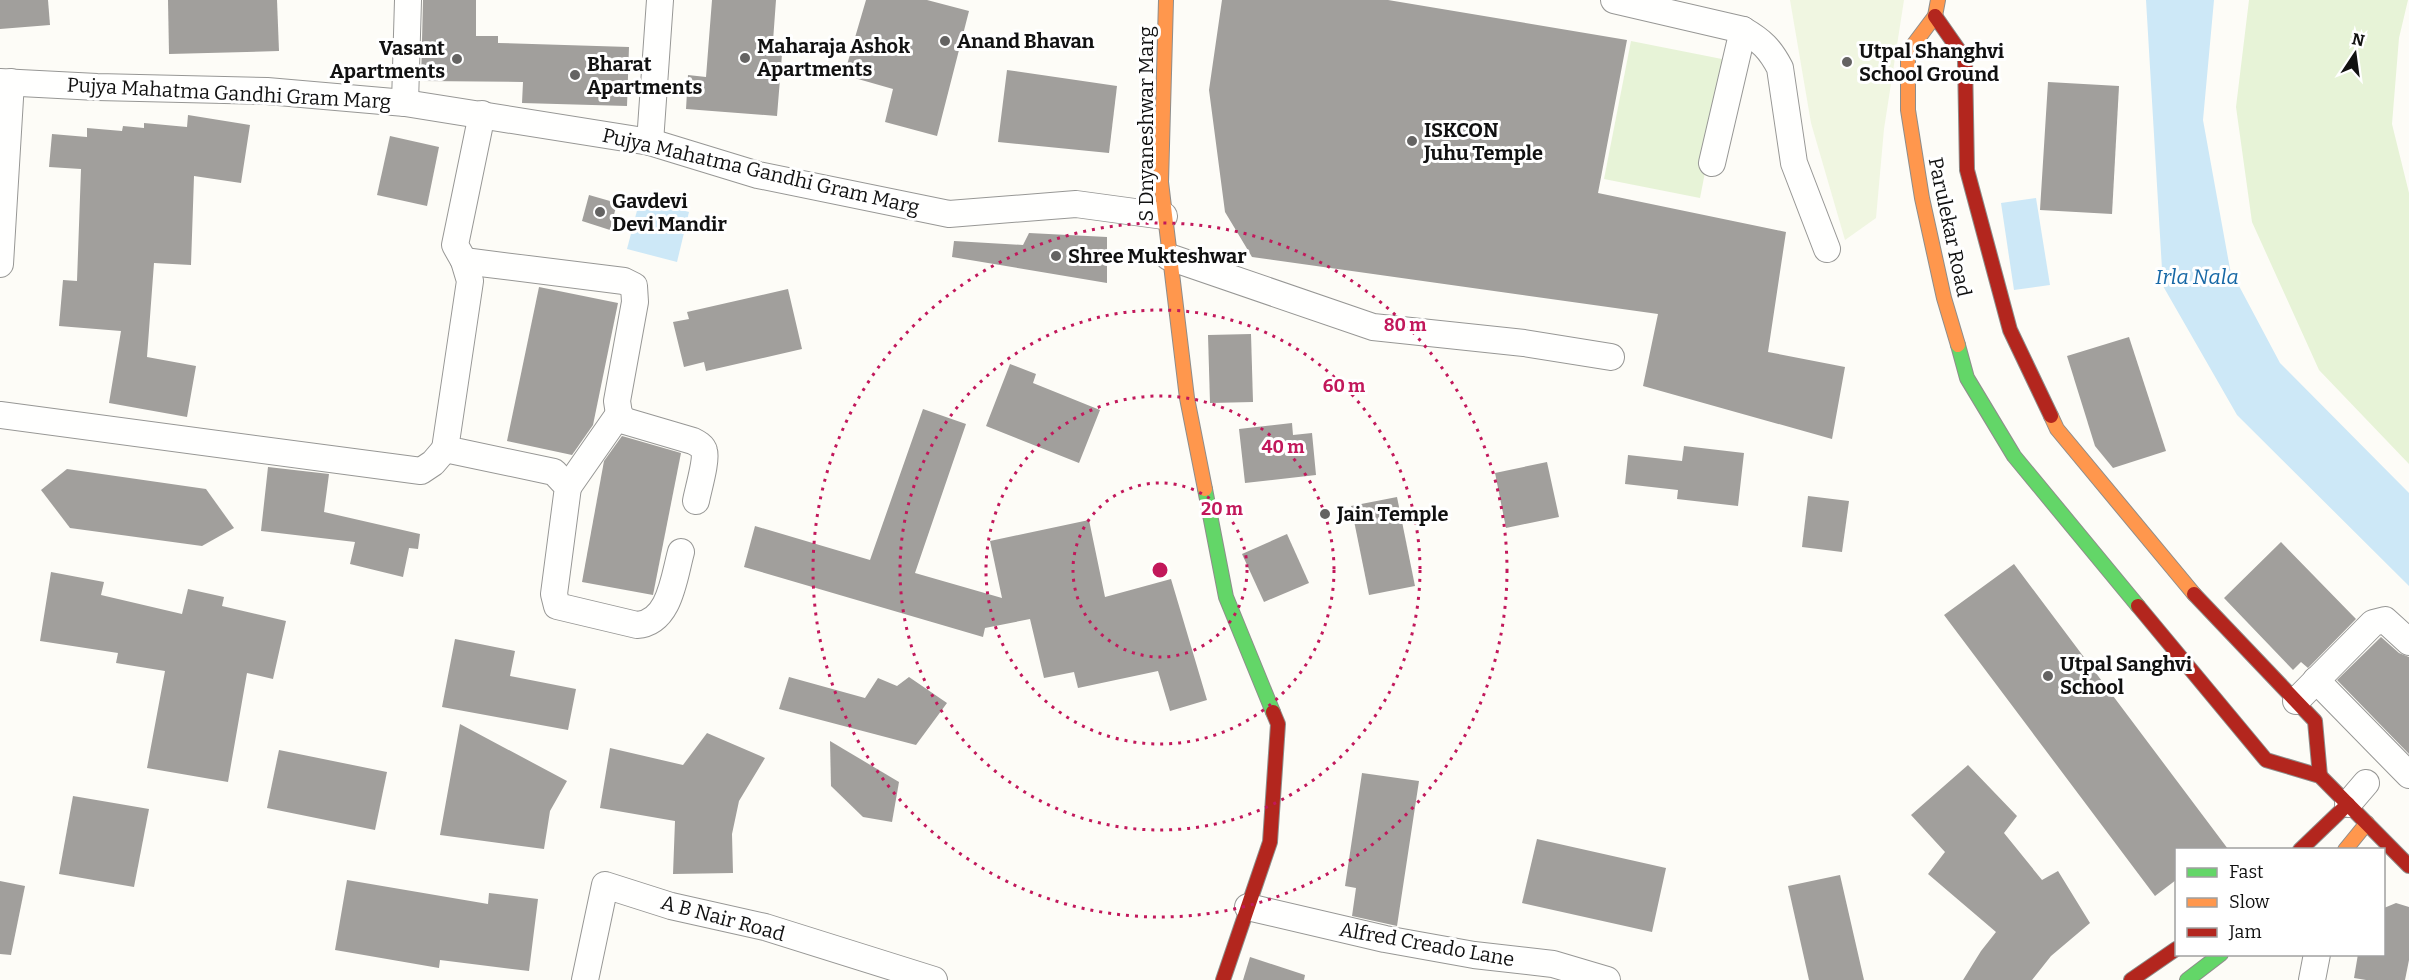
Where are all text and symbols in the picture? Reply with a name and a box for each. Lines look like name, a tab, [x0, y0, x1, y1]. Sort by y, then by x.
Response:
north arrow	[2325, 24, 2385, 84]
street label: S Dnyaneshwar Marg	[1134, 26, 1158, 222]
place label: Anand Bhavan	[957, 29, 1095, 53]
text: N	[2350, 29, 2366, 51]
place label: Maharaja Ashok Apartments	[757, 34, 910, 81]
marker: Anand Bhavan	[938, 34, 952, 48]
place label: Vasant Apartments	[330, 36, 445, 83]
place label: Utpal Shanghvi School Ground	[1859, 39, 2005, 86]
marker: Maharaja Ashok Apartments	[738, 51, 752, 65]
marker: Vasant Apartments	[450, 52, 464, 66]
place label: Bharat Apartments	[587, 52, 702, 99]
marker: Utpal Shanghvi School Ground	[1840, 55, 1854, 69]
marker: Bharat Apartments	[568, 68, 582, 82]
street label: Pujya Mahatma Gandhi Gram Marg	[66, 73, 392, 114]
place label: ISKCON Juhu Temple	[1423, 118, 1543, 165]
street label: Pujya Mahatma Gandhi Gram Marg	[600, 123, 922, 220]
marker: ISKCON Juhu Temple	[1405, 134, 1419, 148]
street label: Parulekar Road	[1924, 155, 1977, 299]
place label: Gavdevi Devi Mandir	[612, 189, 727, 236]
marker: Gavdevi Devi Mandir	[593, 205, 607, 219]
place label: Shree Mukteshwar	[1068, 244, 1247, 268]
marker: Shree Mukteshwar	[1049, 249, 1063, 263]
water label: Irla Nala	[2155, 264, 2239, 290]
text: 80 m	[1384, 314, 1426, 336]
text: 60 m	[1323, 375, 1365, 397]
text: 40 m	[1262, 436, 1304, 458]
text: 20 m	[1201, 498, 1243, 520]
place label: Jain Temple	[1336, 502, 1448, 526]
marker: Jain Temple	[1318, 507, 1332, 521]
centre of rings	[1150, 560, 1170, 580]
place label: Utpal Sanghvi School	[2060, 652, 2193, 699]
marker: Utpal Sanghvi School	[2041, 669, 2055, 683]
legend	[2175, 848, 2385, 956]
text: Fast	[2229, 861, 2264, 883]
street label: A B Nair Road	[658, 890, 788, 946]
text: Slow	[2229, 891, 2270, 913]
street label: Alfred Creado Lane	[1338, 917, 1516, 971]
text: Jam	[2228, 921, 2262, 943]

